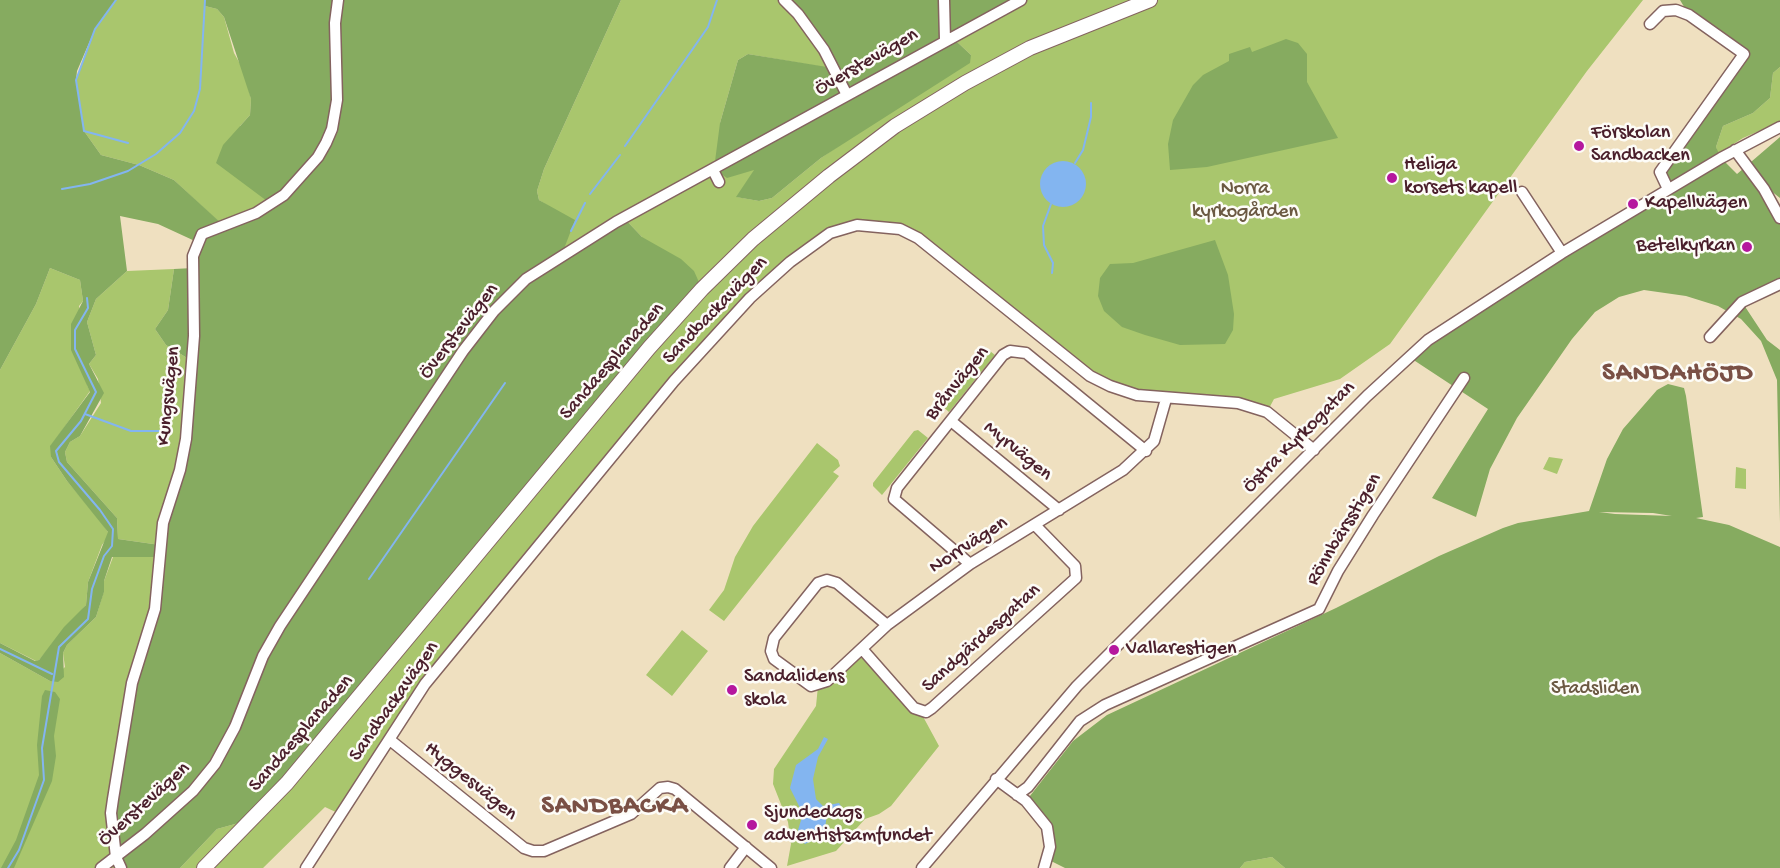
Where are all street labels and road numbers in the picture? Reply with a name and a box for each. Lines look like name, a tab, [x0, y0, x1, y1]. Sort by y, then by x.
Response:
street label: Överstevägen	[811, 24, 923, 102]
street label: Sandbackavägen	[658, 252, 774, 370]
street label: Överstevägen	[415, 279, 505, 385]
street label: Sandaesplanaden	[555, 298, 671, 426]
street label: Brånvägen	[921, 342, 995, 426]
street label: Kungsvägen	[153, 345, 187, 447]
street label: Östra Kyrkogatan	[1239, 377, 1361, 499]
street label: Myrvägen	[978, 417, 1056, 487]
street label: Rönnbärsstigen	[1302, 469, 1388, 591]
street label: Norrvägen	[925, 512, 1013, 580]
street label: Sandgärdesgatan	[918, 579, 1046, 699]
street label: Sandbackavägen	[345, 637, 445, 767]
street label: Sandaesplanaden	[244, 670, 360, 798]
street label: Hyggesvägen	[419, 737, 521, 827]
street label: Överstevägen	[94, 758, 196, 852]

